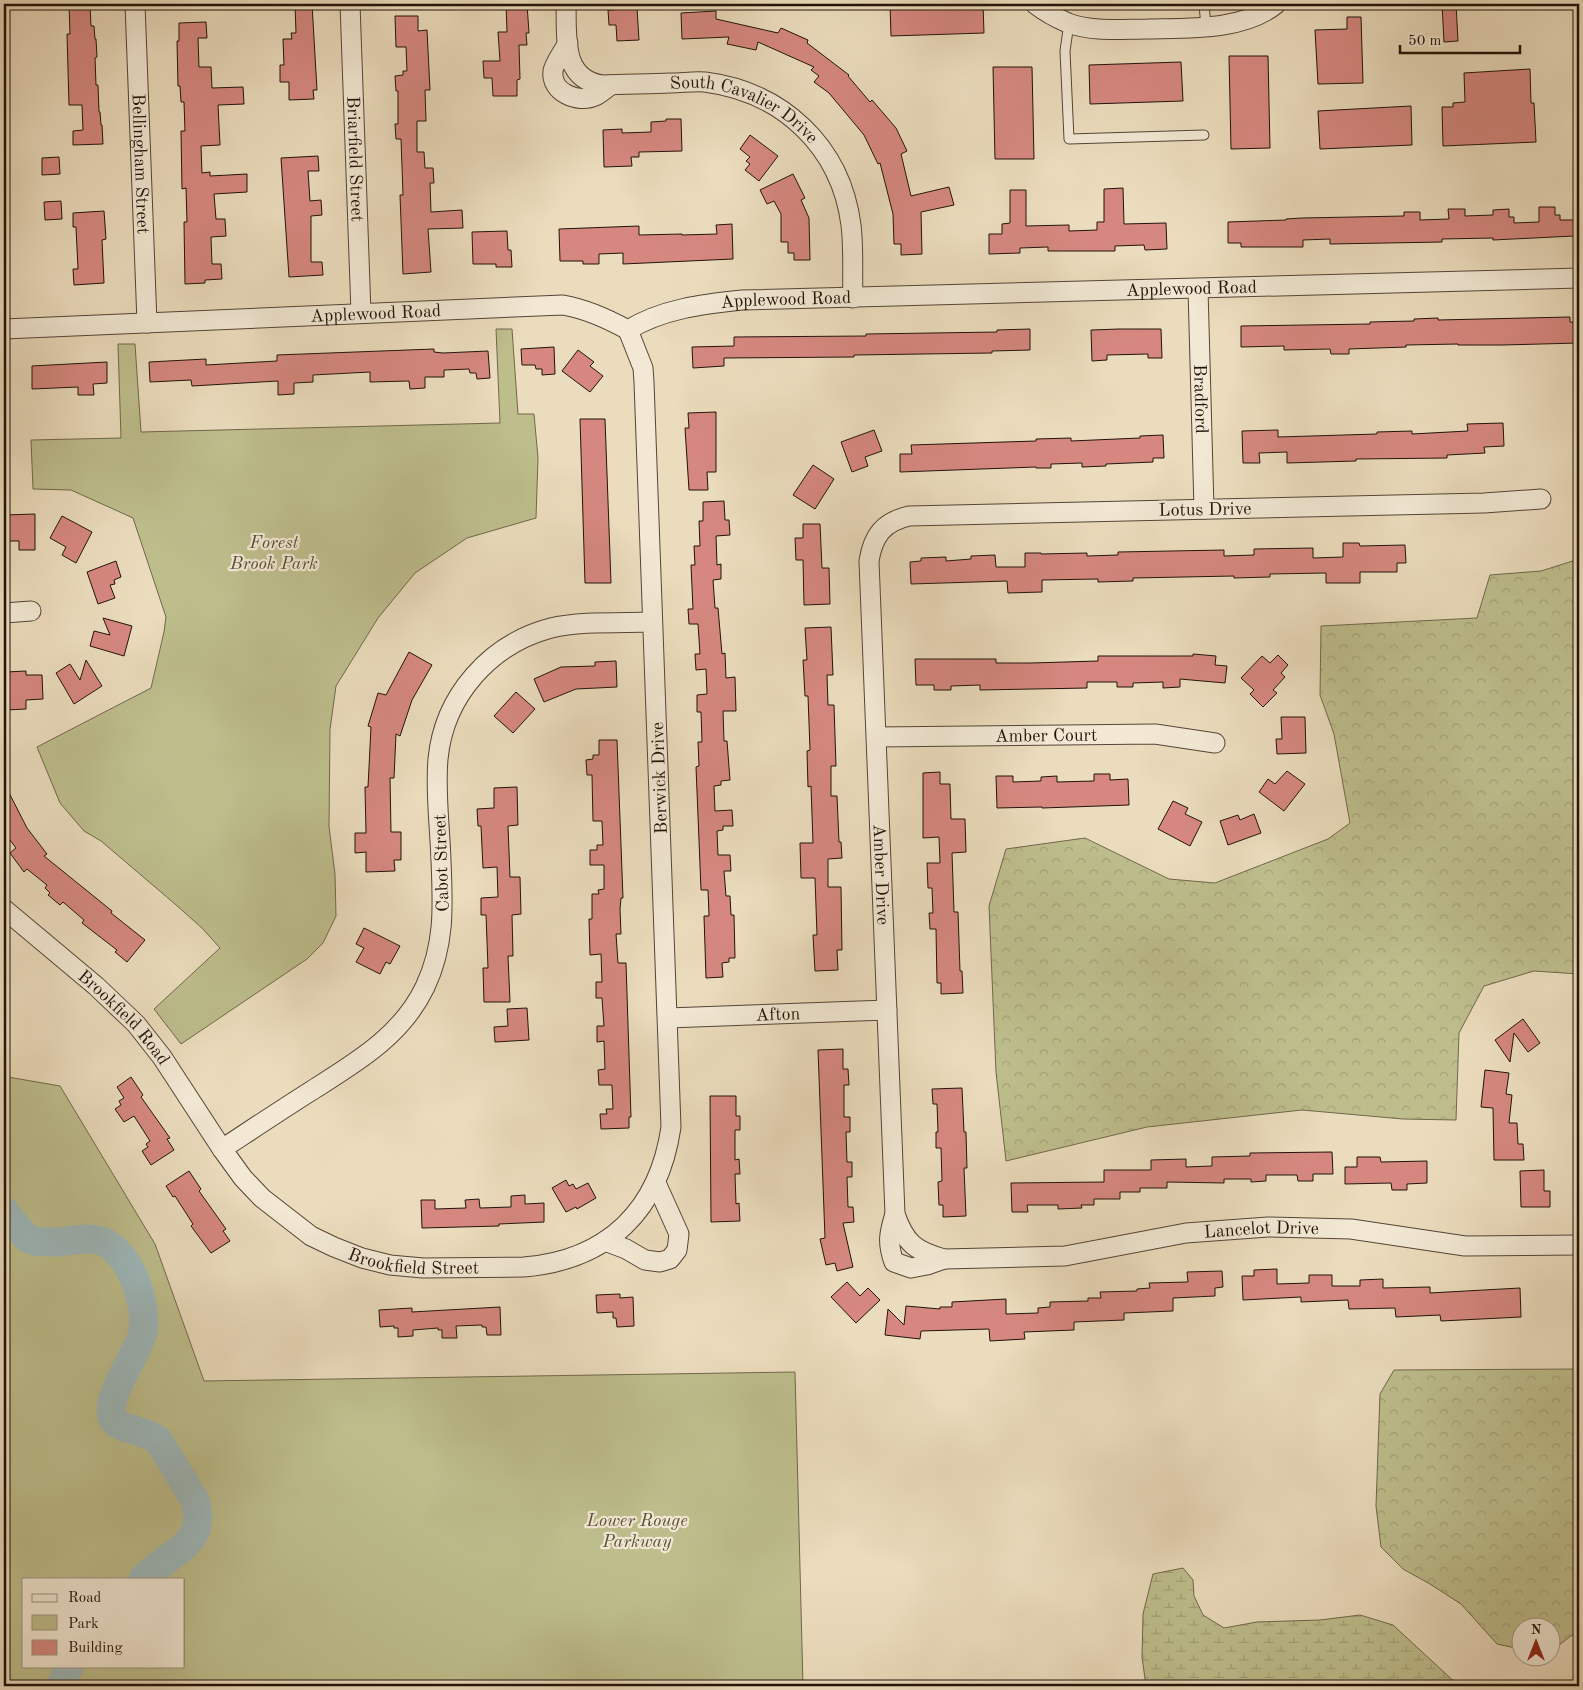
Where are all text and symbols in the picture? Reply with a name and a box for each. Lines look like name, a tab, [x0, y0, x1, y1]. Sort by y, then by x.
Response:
scale bar	[1400, 22, 1520, 54]
text: 50 m	[1408, 34, 1442, 49]
street label: South Cavalier Drive	[670, 74, 821, 147]
street label: Bellingham Street	[128, 93, 152, 235]
street label: Briarfield Street	[343, 96, 366, 222]
street label: Applewood Road	[1126, 278, 1257, 300]
street label: Applewood Road	[719, 289, 851, 312]
street label: Applewood Road	[310, 302, 442, 326]
street label: Bradford	[1190, 364, 1210, 434]
street label: Lotus Drive	[1158, 500, 1252, 520]
park label: Forest Brook Park	[229, 534, 318, 573]
street label: Berwick Drive	[649, 721, 671, 834]
street label: Amber Court	[995, 727, 1097, 746]
street label: Cabot Street	[431, 814, 453, 912]
street label: Amber Drive	[869, 824, 891, 926]
street label: Brookfield Road	[74, 967, 173, 1068]
street label: Afton	[755, 1005, 801, 1025]
street label: Lancelot Drive	[1203, 1219, 1319, 1242]
street label: Brookfield Street	[345, 1245, 479, 1278]
park label: Lower Rouge Parkway	[585, 1512, 688, 1551]
legend	[22, 1578, 185, 1668]
text: Road	[68, 1591, 102, 1606]
text: Park	[68, 1617, 99, 1632]
north arrow	[1510, 1618, 1560, 1668]
text: N	[1531, 1623, 1542, 1637]
text: Building	[68, 1641, 123, 1656]

